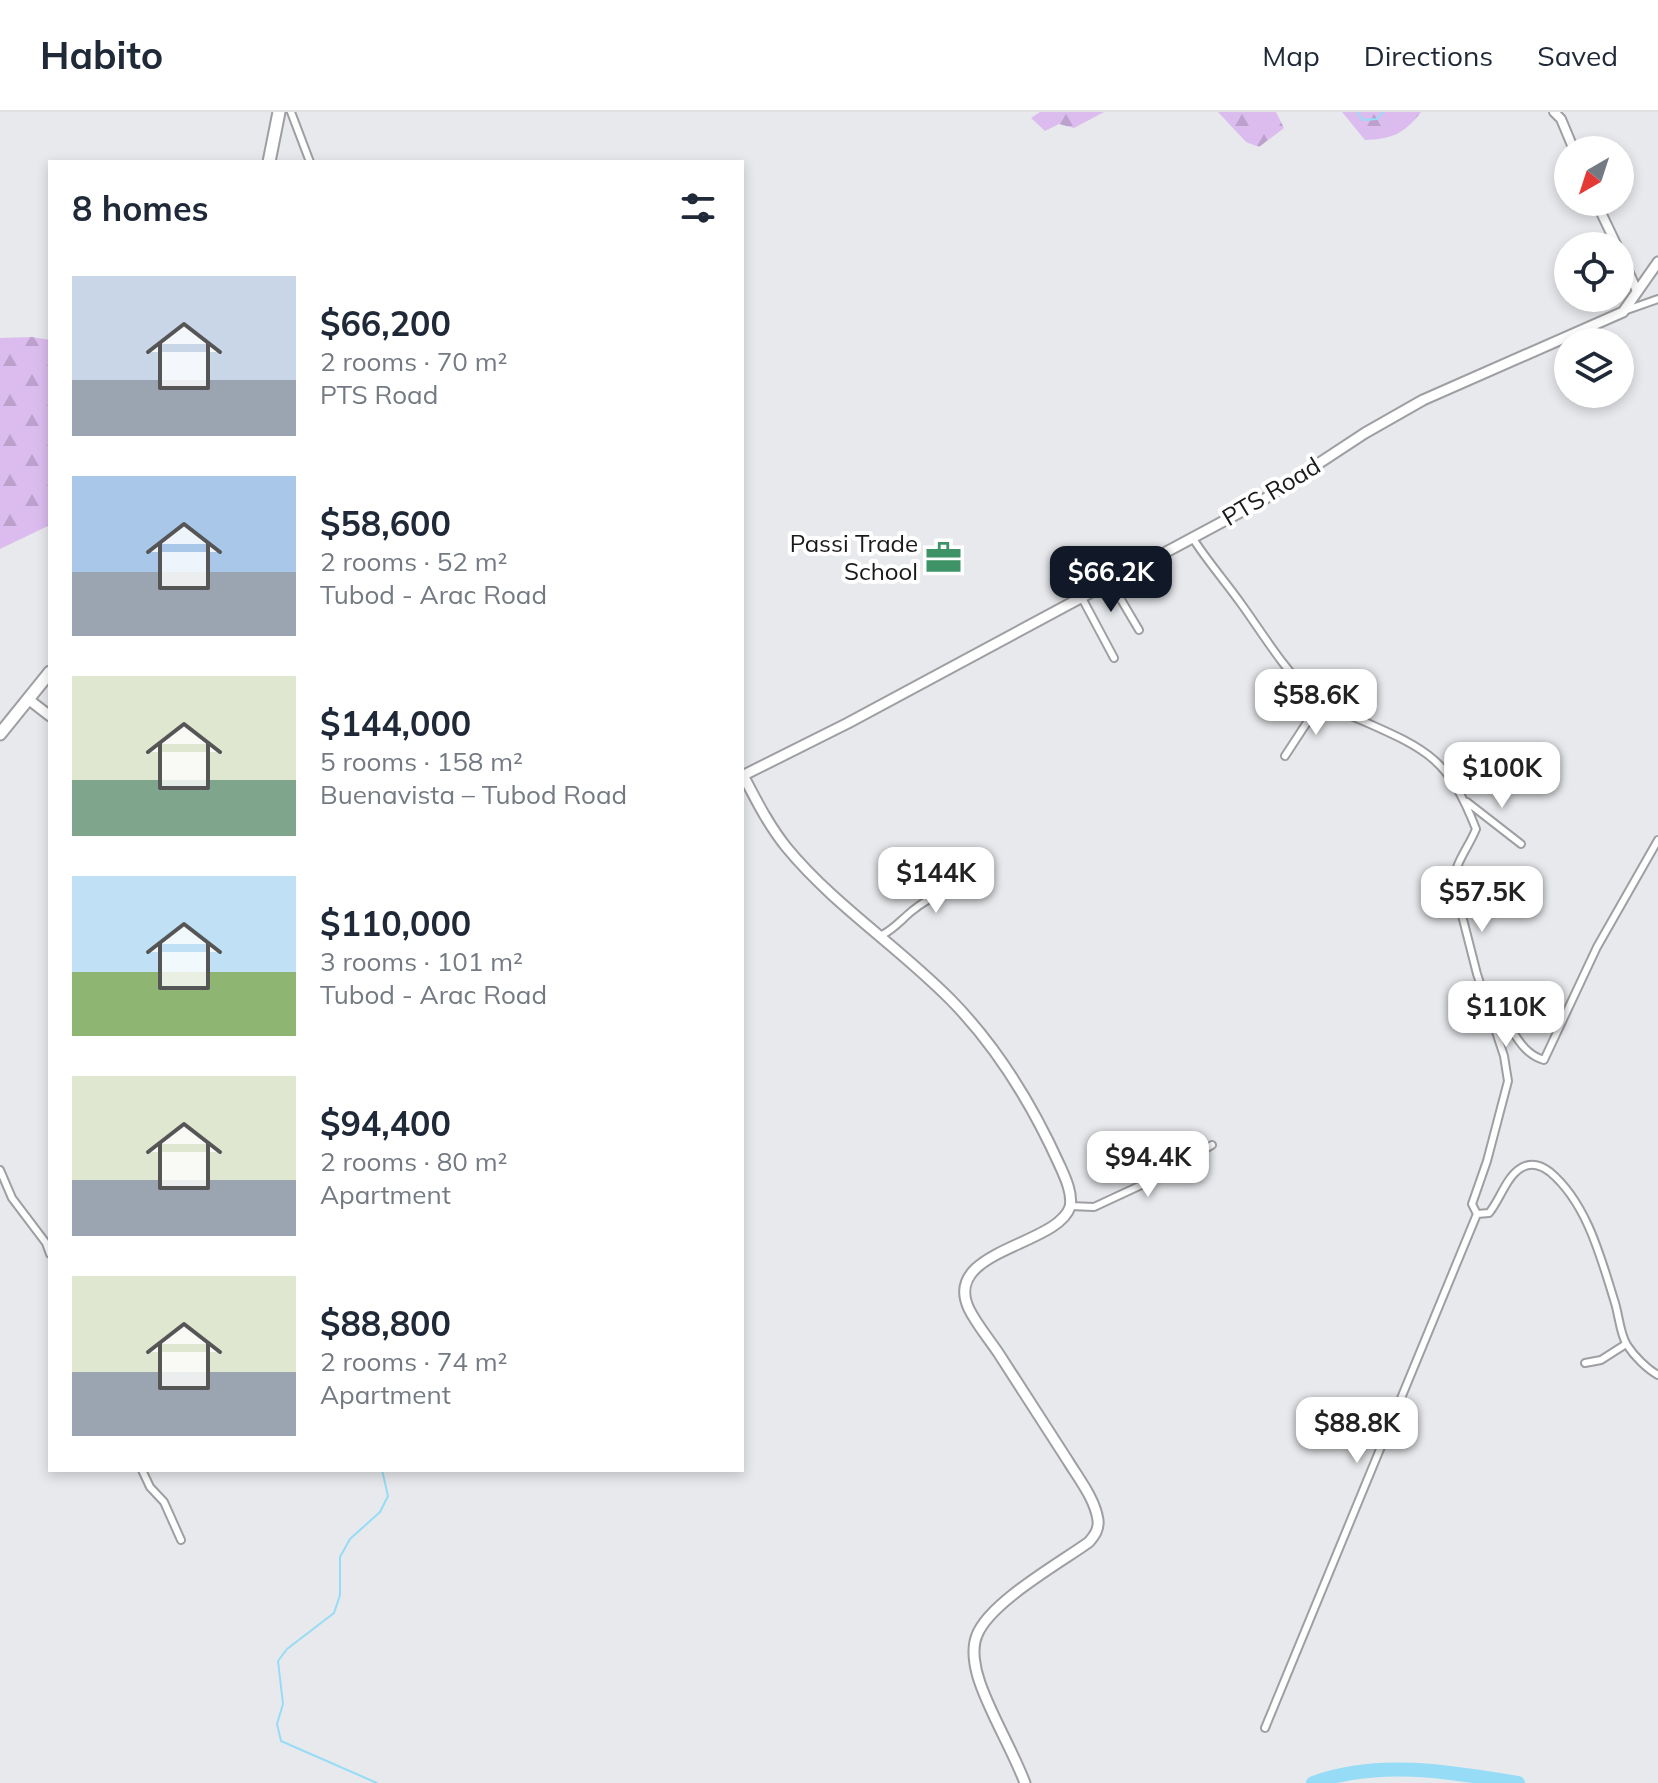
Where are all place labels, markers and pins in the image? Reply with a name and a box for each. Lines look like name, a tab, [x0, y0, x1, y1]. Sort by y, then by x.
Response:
place label: Passi Trade School	[790, 528, 918, 586]
office icon: Passi Trade School	[925, 538, 963, 576]
pin: $66.2K	[1046, 546, 1176, 614]
pin: $58.6K	[1251, 669, 1381, 737]
pin: $100K	[1446, 742, 1558, 810]
pin: $144K	[880, 847, 992, 915]
pin: $57.5K	[1417, 866, 1547, 934]
pin: $110K	[1450, 981, 1562, 1049]
pin: $94.4K	[1083, 1131, 1213, 1199]
pin: $88.8K	[1292, 1397, 1422, 1465]

